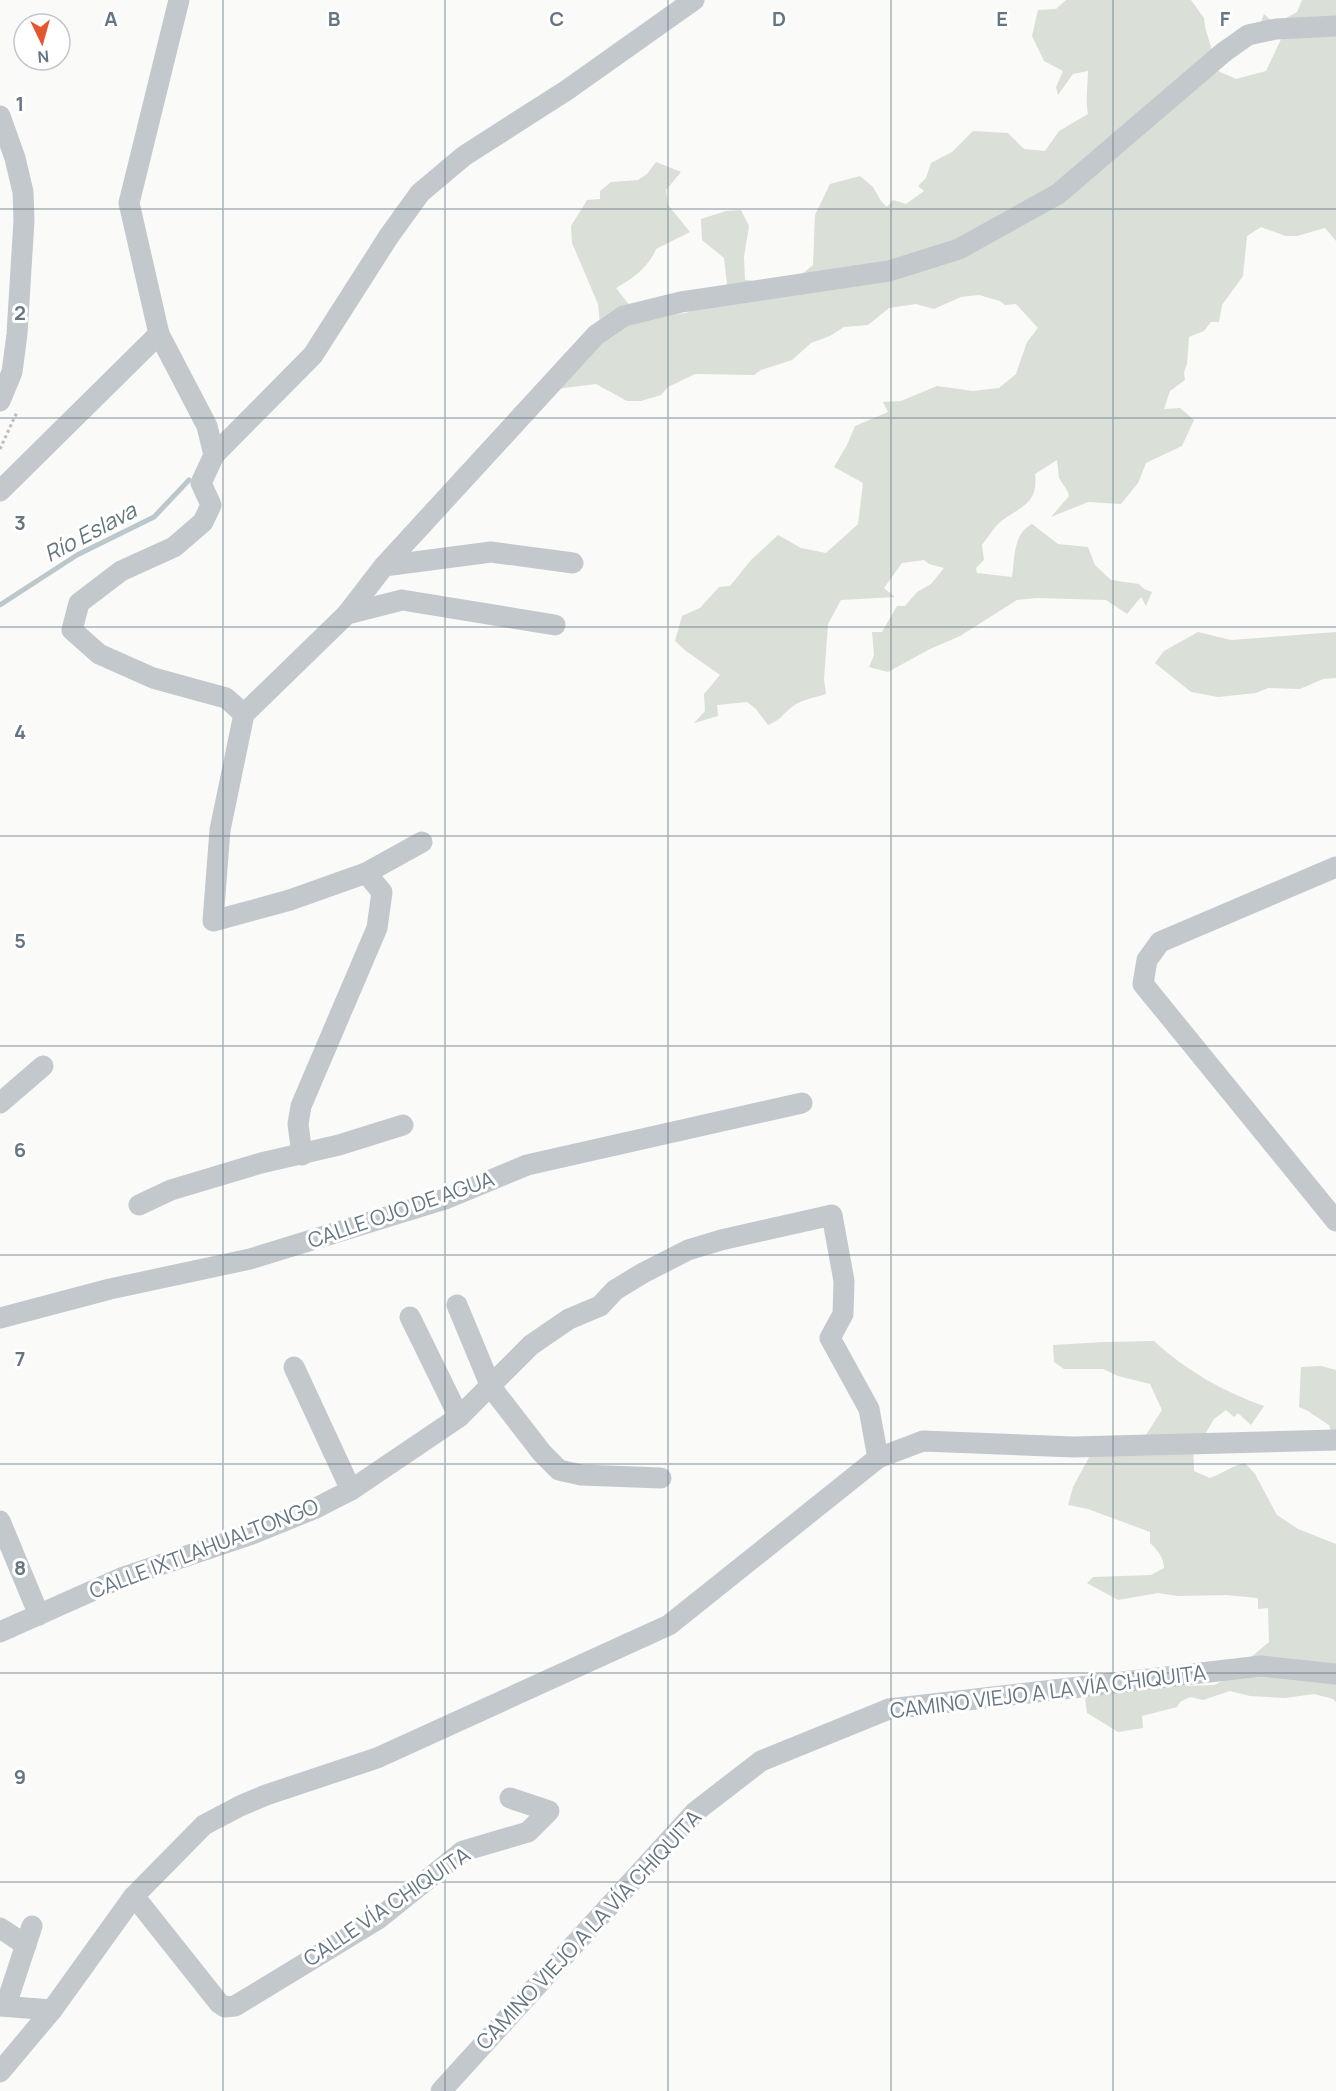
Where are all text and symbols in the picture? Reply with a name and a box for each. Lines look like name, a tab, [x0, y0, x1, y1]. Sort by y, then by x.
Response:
text: A	[104, 5, 118, 32]
text: B	[328, 5, 341, 32]
text: C	[550, 5, 564, 32]
text: D	[772, 5, 786, 32]
text: E	[996, 5, 1008, 32]
text: F	[1220, 5, 1231, 32]
north arrow	[12, 12, 72, 72]
text: N	[37, 45, 50, 68]
text: 1	[16, 90, 24, 117]
text: 2	[14, 299, 26, 326]
water label: Río Eslava	[39, 494, 143, 569]
text: 3	[14, 509, 26, 536]
text: 4	[14, 718, 26, 745]
text: 5	[14, 927, 26, 954]
text: 6	[14, 1136, 26, 1163]
street label: CALLE OJO DE AGUA	[304, 1164, 498, 1254]
text: 7	[15, 1345, 25, 1372]
street label: CALLE IXTLAHUALTONGO	[85, 1491, 322, 1605]
text: 8	[14, 1554, 26, 1581]
street label: CAMINO VIEJO A LA VÍA CHIQUITA	[888, 1658, 1208, 1724]
text: 9	[14, 1763, 26, 1790]
street label: CAMINO VIEJO A LA VÍA CHIQUITA	[470, 1803, 707, 2055]
street label: CALLE VÍA CHIQUITA	[298, 1840, 475, 1972]

